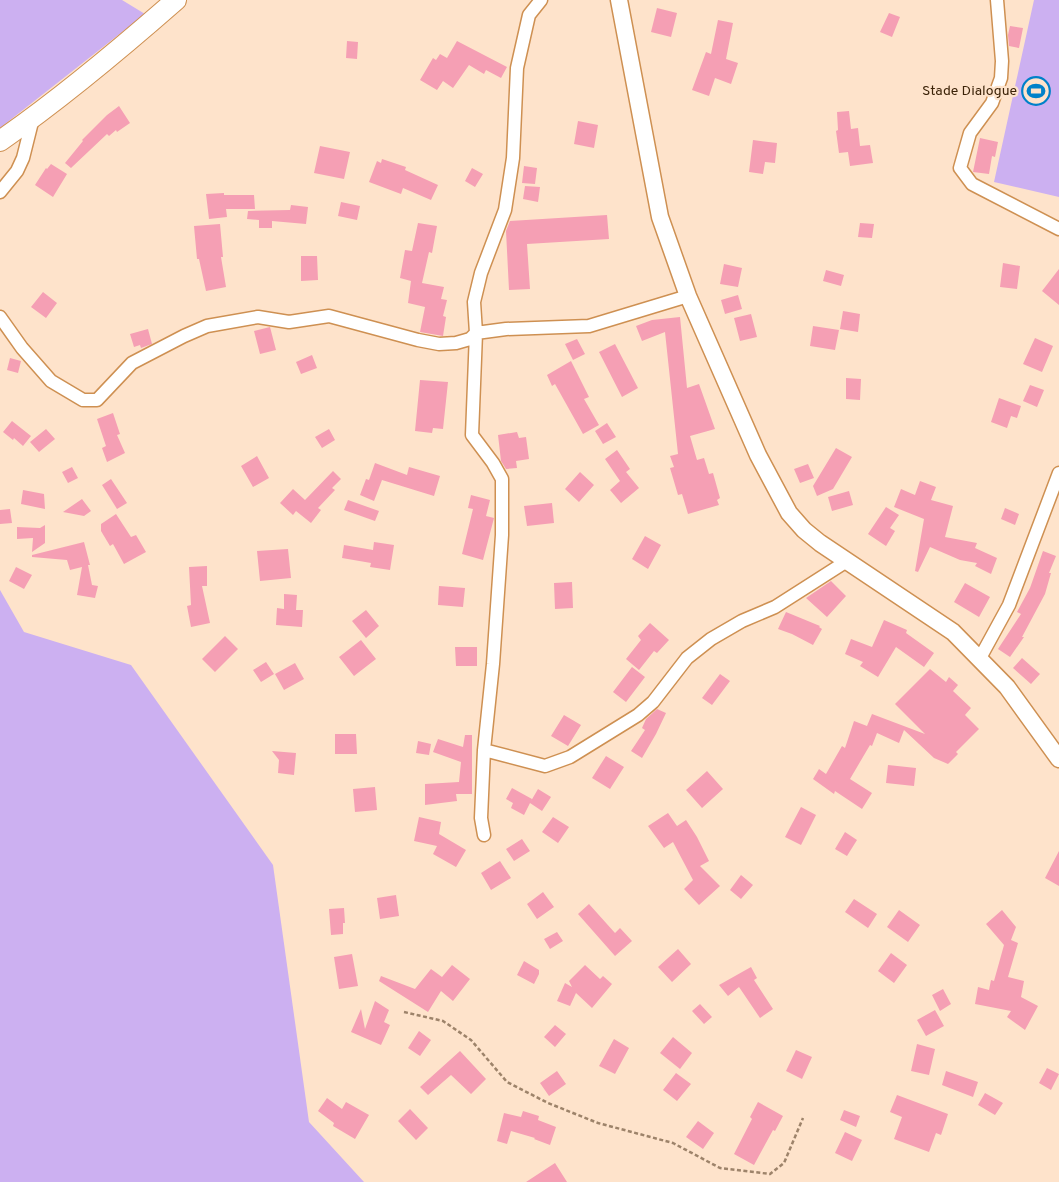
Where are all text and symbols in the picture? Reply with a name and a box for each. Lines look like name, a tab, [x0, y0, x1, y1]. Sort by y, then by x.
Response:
sports icon: Stade Dialogue	[1021, 76, 1051, 106]
place label: Stade Dialogue	[922, 83, 1017, 100]

